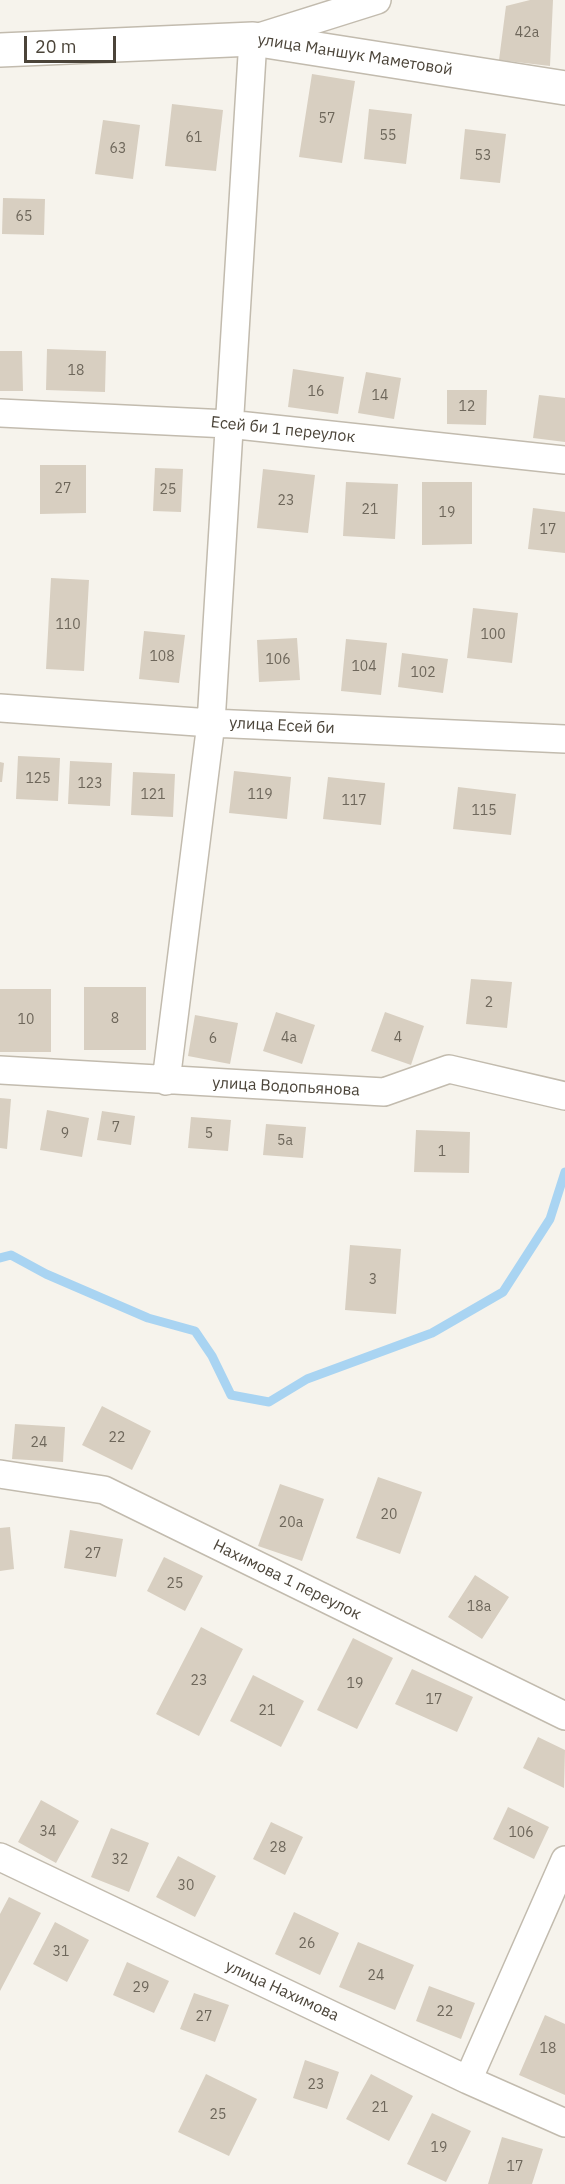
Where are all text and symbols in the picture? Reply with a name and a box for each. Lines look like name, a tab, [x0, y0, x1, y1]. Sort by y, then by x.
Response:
scale bar	[27, 24, 118, 62]
house number: 42а	[515, 25, 539, 41]
street label: улица Маншук Маметовой	[256, 30, 454, 80]
text: 20 m	[35, 35, 77, 58]
house number: 57	[319, 111, 335, 127]
house number: 55	[380, 128, 396, 144]
house number: 61	[186, 130, 202, 146]
house number: 63	[110, 141, 126, 157]
house number: 53	[475, 148, 491, 164]
house number: 65	[16, 209, 32, 225]
house number: 18	[68, 363, 84, 379]
house number: 16	[308, 384, 324, 400]
house number: 14	[372, 388, 388, 404]
house number: 12	[459, 399, 475, 415]
street label: Есей би 1 переулок	[210, 413, 356, 447]
house number: 27	[55, 481, 71, 497]
house number: 25	[160, 482, 176, 498]
house number: 23	[278, 493, 294, 509]
house number: 21	[362, 502, 378, 518]
house number: 19	[439, 505, 455, 521]
house number: 17	[540, 522, 556, 538]
house number: 110	[55, 617, 81, 633]
house number: 100	[480, 627, 506, 643]
house number: 108	[149, 649, 175, 665]
house number: 106	[265, 652, 291, 668]
house number: 104	[351, 659, 377, 675]
house number: 102	[410, 665, 436, 681]
street label: улица Есей би	[229, 714, 335, 738]
house number: 125	[25, 771, 51, 787]
house number: 123	[77, 776, 103, 792]
house number: 121	[140, 787, 166, 803]
house number: 119	[247, 787, 273, 803]
house number: 117	[341, 793, 367, 809]
house number: 115	[471, 803, 497, 819]
house number: 2	[485, 995, 493, 1011]
house number: 8	[111, 1011, 119, 1027]
house number: 10	[18, 1012, 34, 1028]
house number: 4а	[281, 1030, 297, 1046]
house number: 4	[394, 1030, 402, 1046]
house number: 6	[209, 1031, 217, 1047]
street label: улица Водопьянова	[212, 1074, 360, 1100]
house number: 7	[112, 1120, 120, 1136]
house number: 9	[61, 1126, 69, 1142]
house number: 5	[205, 1126, 213, 1142]
house number: 5а	[277, 1133, 293, 1149]
house number: 1	[438, 1144, 446, 1160]
house number: 3	[369, 1272, 377, 1288]
house number: 22	[109, 1430, 125, 1446]
house number: 24	[31, 1435, 47, 1451]
house number: 20	[381, 1507, 397, 1523]
house number: 20а	[279, 1515, 303, 1531]
street label: Нахимова 1 переулок	[210, 1536, 364, 1624]
house number: 27	[85, 1546, 101, 1562]
house number: 25	[167, 1576, 183, 1592]
house number: 18а	[467, 1599, 491, 1615]
house number: 23	[191, 1673, 207, 1689]
house number: 19	[347, 1676, 363, 1692]
house number: 17	[426, 1692, 442, 1708]
house number: 21	[259, 1703, 275, 1719]
house number: 34	[40, 1824, 56, 1840]
house number: 106	[508, 1825, 534, 1841]
house number: 28	[270, 1840, 286, 1856]
house number: 32	[112, 1852, 128, 1868]
house number: 30	[178, 1878, 194, 1894]
house number: 26	[299, 1936, 315, 1952]
house number: 31	[53, 1944, 69, 1960]
street label: улица Нахимова	[222, 1956, 342, 2026]
house number: 24	[368, 1968, 384, 1984]
house number: 29	[133, 1980, 149, 1996]
house number: 22	[437, 2004, 453, 2020]
house number: 27	[196, 2009, 212, 2025]
house number: 18	[540, 2041, 556, 2057]
house number: 23	[308, 2077, 324, 2093]
house number: 21	[372, 2100, 388, 2116]
house number: 25	[210, 2107, 226, 2123]
house number: 19	[431, 2140, 447, 2156]
house number: 17	[507, 2159, 523, 2175]

